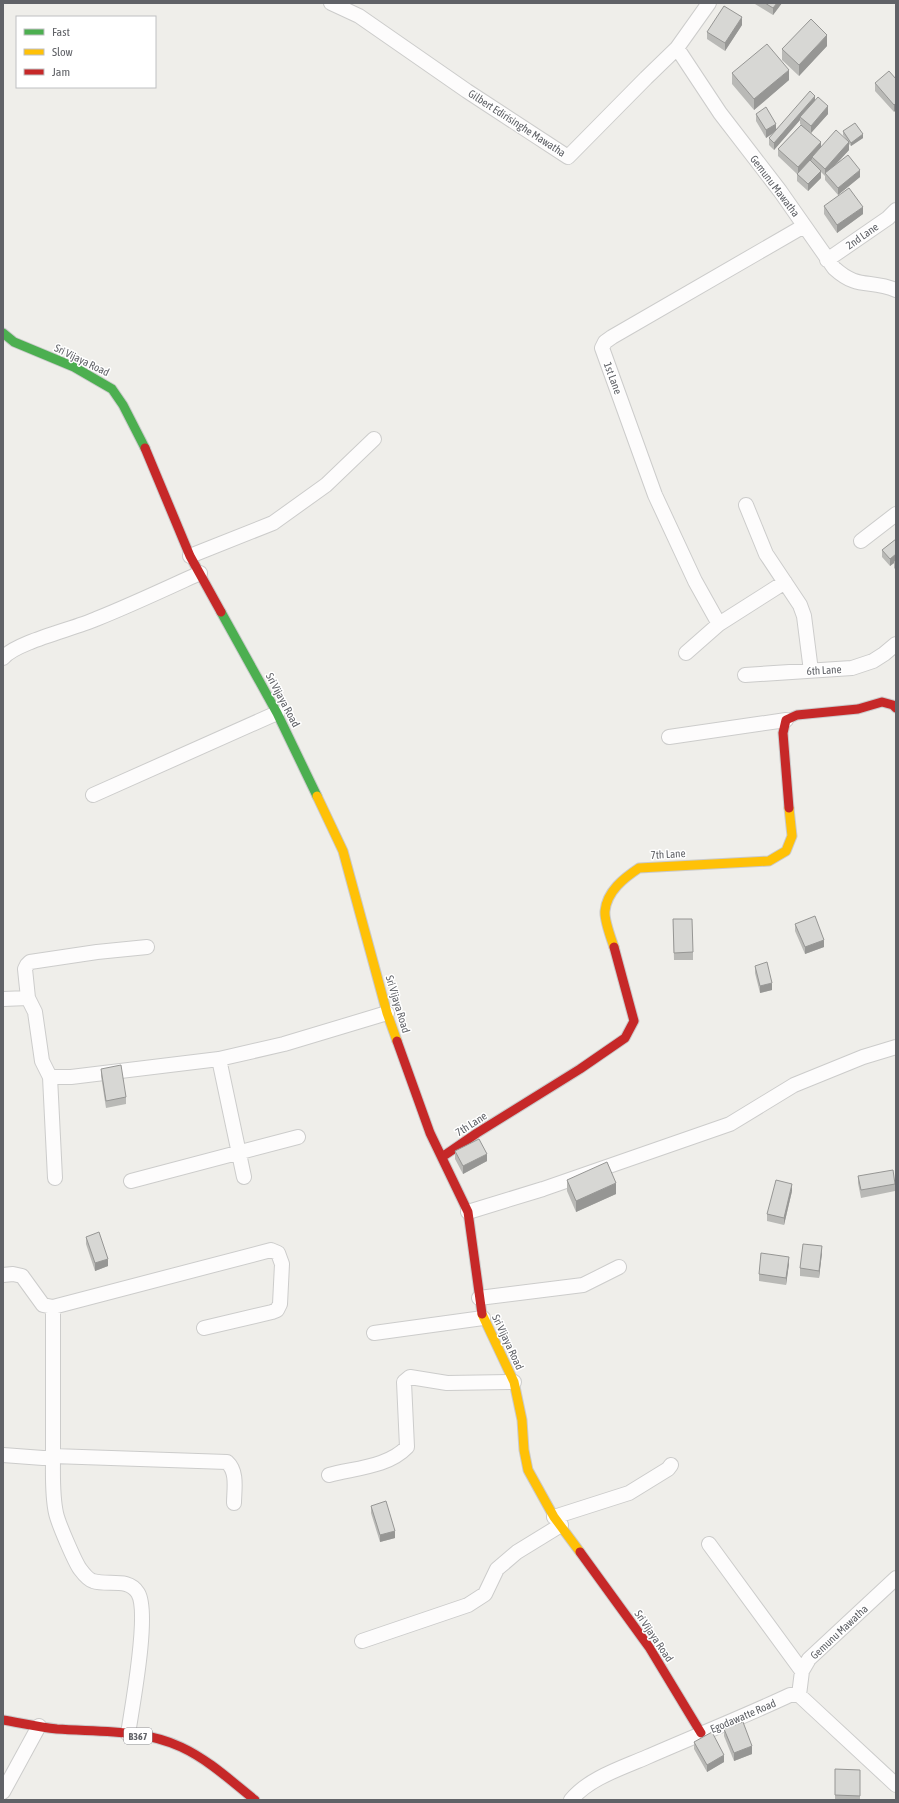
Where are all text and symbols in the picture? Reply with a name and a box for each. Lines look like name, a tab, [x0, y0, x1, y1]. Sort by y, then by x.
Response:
legend	[16, 16, 156, 88]
text: Fast	[52, 25, 70, 39]
text: Slow	[52, 45, 73, 59]
text: Jam	[52, 65, 70, 79]
street label: Gilbert Edirisinghe Mawatha	[466, 87, 568, 159]
street label: Gemunu Mawatha	[748, 153, 802, 219]
street label: 2nd Lane	[843, 220, 881, 252]
street label: Sri Vijaya Road	[53, 342, 111, 378]
street label: 1st Lane	[602, 360, 624, 396]
street label: 6th Lane	[806, 663, 842, 677]
street label: Sri Vijaya Road	[264, 671, 302, 729]
street label: 7th Lane	[650, 847, 686, 861]
street label: Sri Vijaya Road	[384, 974, 412, 1034]
street label: 7th Lane	[453, 1109, 489, 1139]
street label: Sri Vijaya Road	[490, 1312, 526, 1372]
street label: Gemunu Mawatha	[808, 1602, 870, 1662]
street label: Sri Vijaya Road	[632, 1608, 676, 1664]
street label: Egodawatte Road	[708, 1697, 778, 1735]
road number: B367	[124, 1728, 152, 1744]

